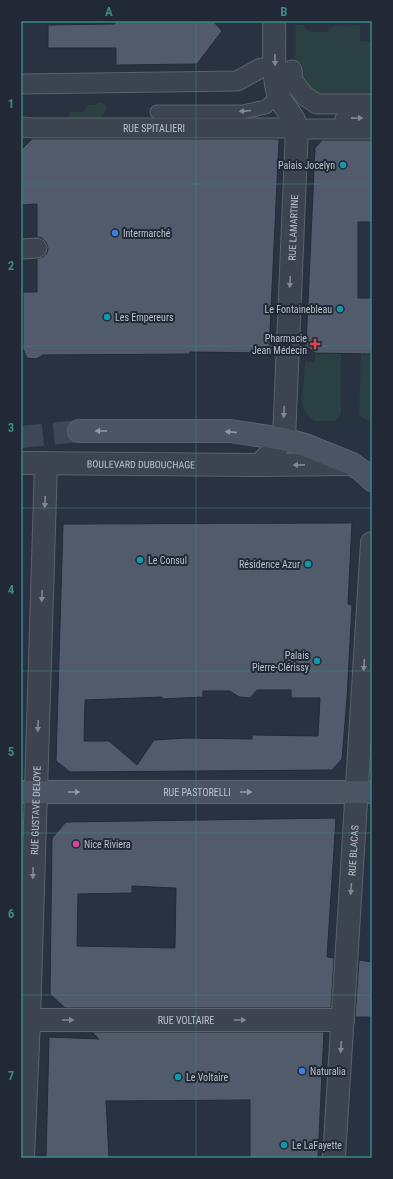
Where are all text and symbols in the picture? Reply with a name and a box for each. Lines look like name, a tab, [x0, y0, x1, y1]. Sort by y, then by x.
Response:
text: A	[105, 4, 113, 19]
text: B	[280, 4, 288, 19]
one-way arrow	[272, 54, 278, 67]
text: 1	[8, 96, 14, 111]
one-way arrow	[239, 108, 251, 115]
one-way arrow	[351, 115, 364, 121]
street label: RUE SPITALIERI	[123, 123, 185, 134]
place label: Palais Jocelyn	[278, 160, 335, 171]
marker: Palais Jocelyn	[338, 160, 348, 170]
street label: RUE LAMARTINE	[286, 194, 300, 261]
marker: Intermarché	[110, 228, 120, 238]
place label: Intermarché	[123, 228, 171, 239]
text: 2	[8, 258, 15, 273]
one-way arrow	[287, 276, 294, 288]
place label: Le Fontainebleau	[265, 304, 332, 315]
marker: Le Fontainebleau	[335, 304, 345, 314]
marker: Les Empereurs	[102, 312, 112, 322]
place label: Les Empereurs	[115, 312, 174, 323]
place label: Pharmacie Jean Médecin	[252, 333, 307, 356]
marker: Pharmacie Jean Médecin	[310, 339, 320, 349]
one-way arrow	[281, 406, 288, 418]
text: 3	[8, 420, 14, 435]
one-way arrow	[94, 428, 107, 434]
one-way arrow	[225, 429, 237, 435]
street label: BOULEVARD DUBOUCHAGE	[87, 459, 195, 470]
one-way arrow	[292, 462, 305, 468]
one-way arrow	[42, 496, 48, 509]
marker: Le Consul	[135, 555, 145, 565]
place label: Le Consul	[148, 555, 187, 566]
place label: Résidence Azur	[239, 559, 300, 570]
marker: Résidence Azur	[303, 559, 313, 569]
text: 4	[8, 582, 15, 597]
one-way arrow	[39, 590, 45, 603]
place label: Palais Pierre-Clérissy	[252, 650, 309, 673]
marker: Palais Pierre-Clérissy	[312, 656, 322, 666]
one-way arrow	[361, 659, 368, 671]
one-way arrow	[34, 720, 41, 732]
text: 5	[8, 744, 15, 759]
street label: RUE GUSTAVE DELOYE	[29, 765, 43, 855]
street label: RUE PASTORELLI	[163, 787, 231, 798]
one-way arrow	[68, 789, 81, 795]
one-way arrow	[240, 789, 253, 795]
street label: RUE BLACAS	[346, 825, 361, 876]
marker: Nice Riviera	[71, 839, 81, 849]
place label: Nice Riviera	[84, 839, 131, 850]
one-way arrow	[30, 867, 36, 880]
one-way arrow	[348, 883, 355, 895]
text: 6	[8, 906, 15, 921]
street label: RUE VOLTAIRE	[158, 1015, 214, 1026]
one-way arrow	[62, 1017, 75, 1023]
one-way arrow	[234, 1017, 247, 1023]
one-way arrow	[338, 1041, 345, 1053]
marker: Naturalia	[297, 1066, 307, 1076]
place label: Naturalia	[310, 1066, 346, 1077]
text: 7	[8, 1068, 15, 1083]
marker: Le Voltaire	[173, 1072, 183, 1082]
place label: Le Voltaire	[186, 1072, 228, 1083]
marker: Le LaFayette	[279, 1140, 289, 1150]
place label: Le LaFayette	[292, 1140, 342, 1151]

